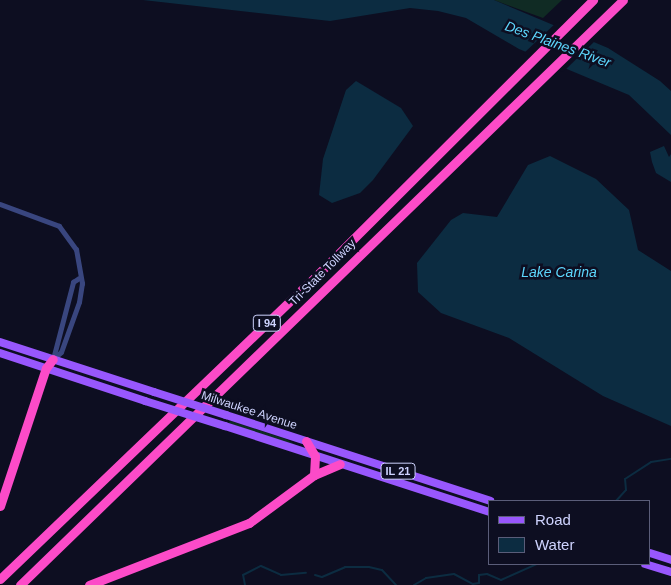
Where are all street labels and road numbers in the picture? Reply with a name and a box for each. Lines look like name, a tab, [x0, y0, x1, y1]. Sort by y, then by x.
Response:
street label: Tri-State Tollway	[287, 237, 359, 309]
road number: I 94	[252, 314, 282, 332]
street label: Milwaukee Avenue	[199, 389, 299, 433]
road number: IL 21	[379, 462, 417, 480]

